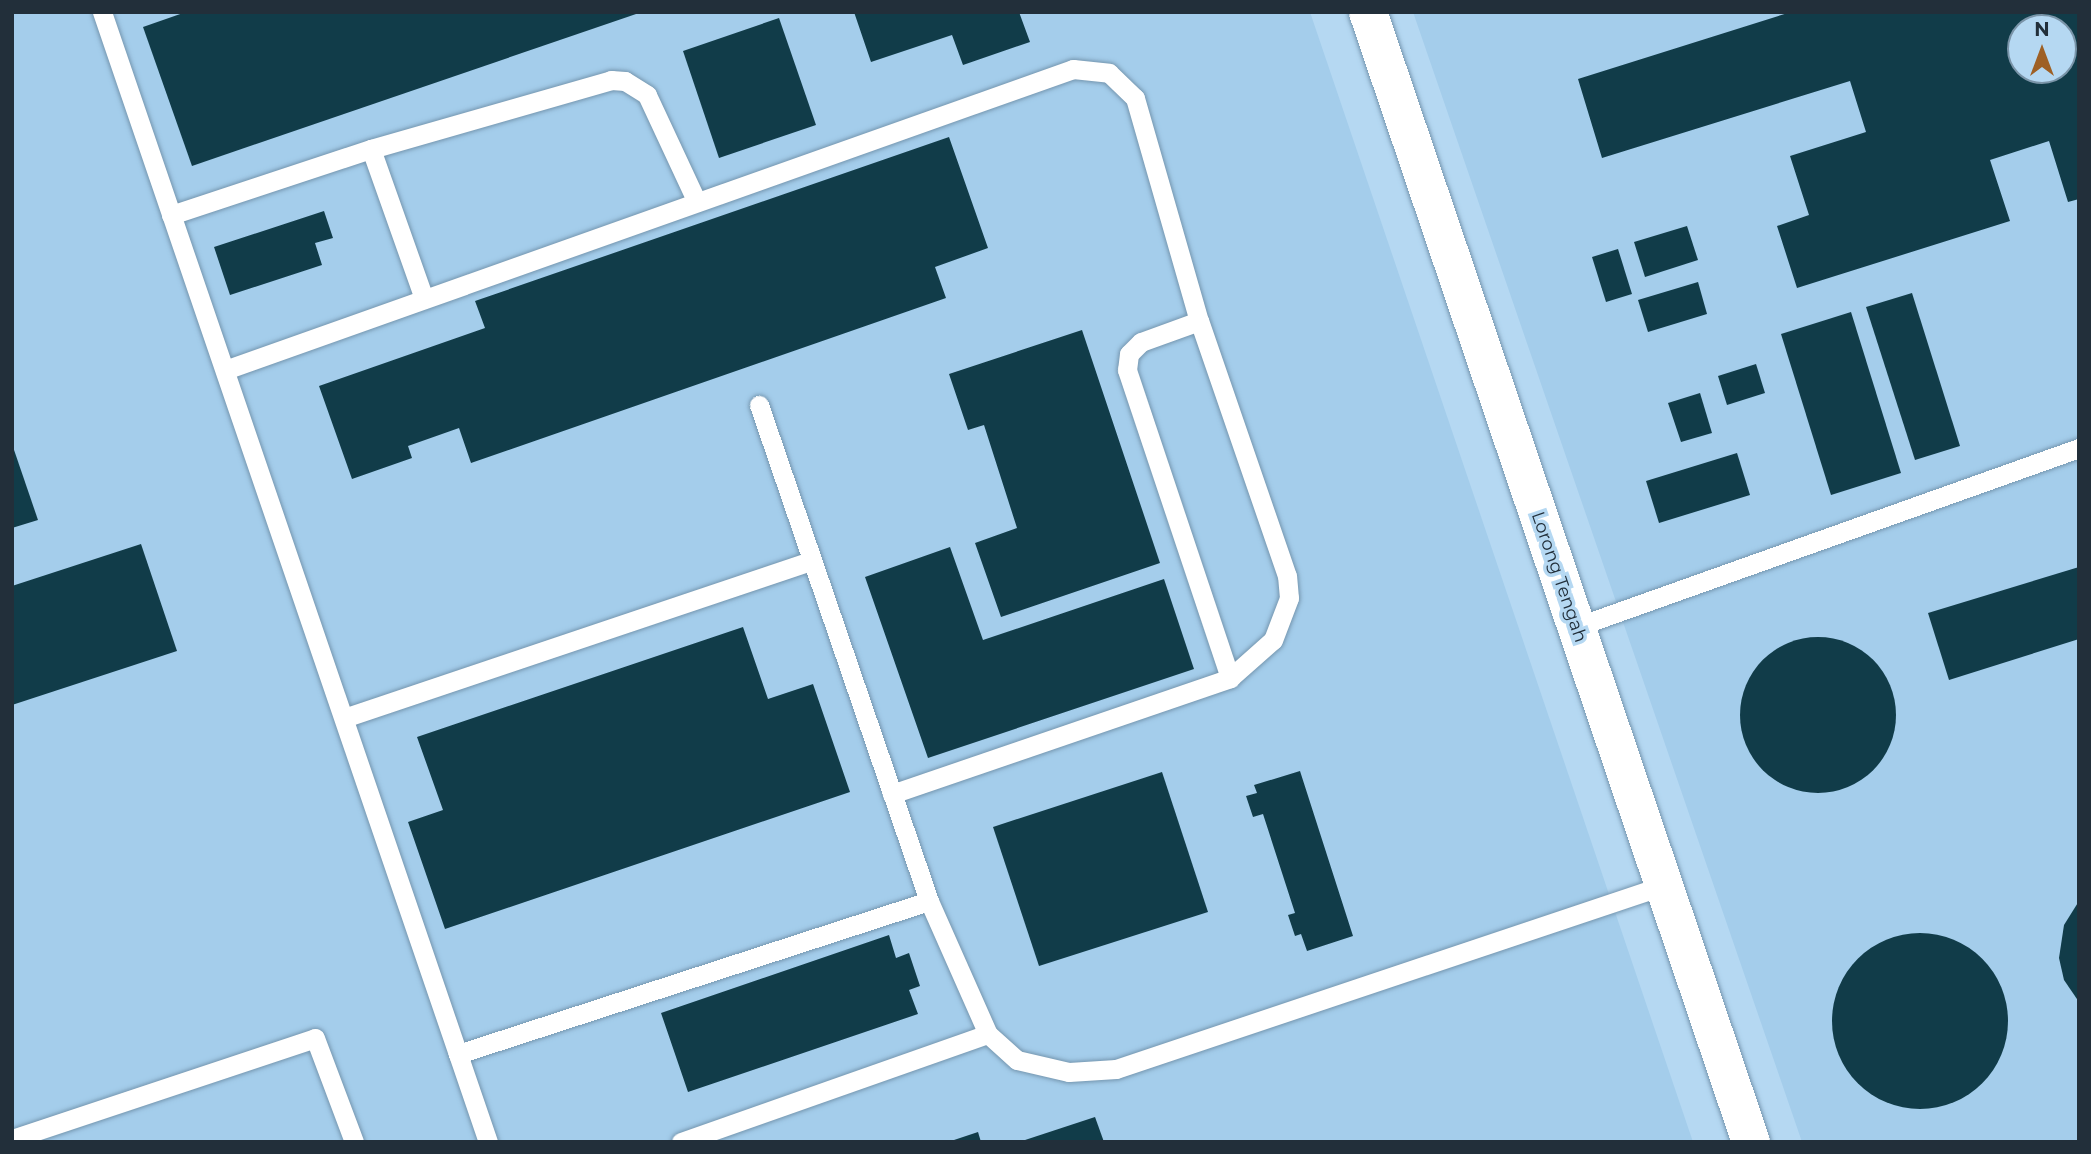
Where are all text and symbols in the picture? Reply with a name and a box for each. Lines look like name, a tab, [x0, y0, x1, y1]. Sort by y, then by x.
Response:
north arrow	[2007, 14, 2077, 84]
text: N	[2034, 18, 2050, 41]
street label: Lorong Tengah	[1527, 509, 1591, 645]

